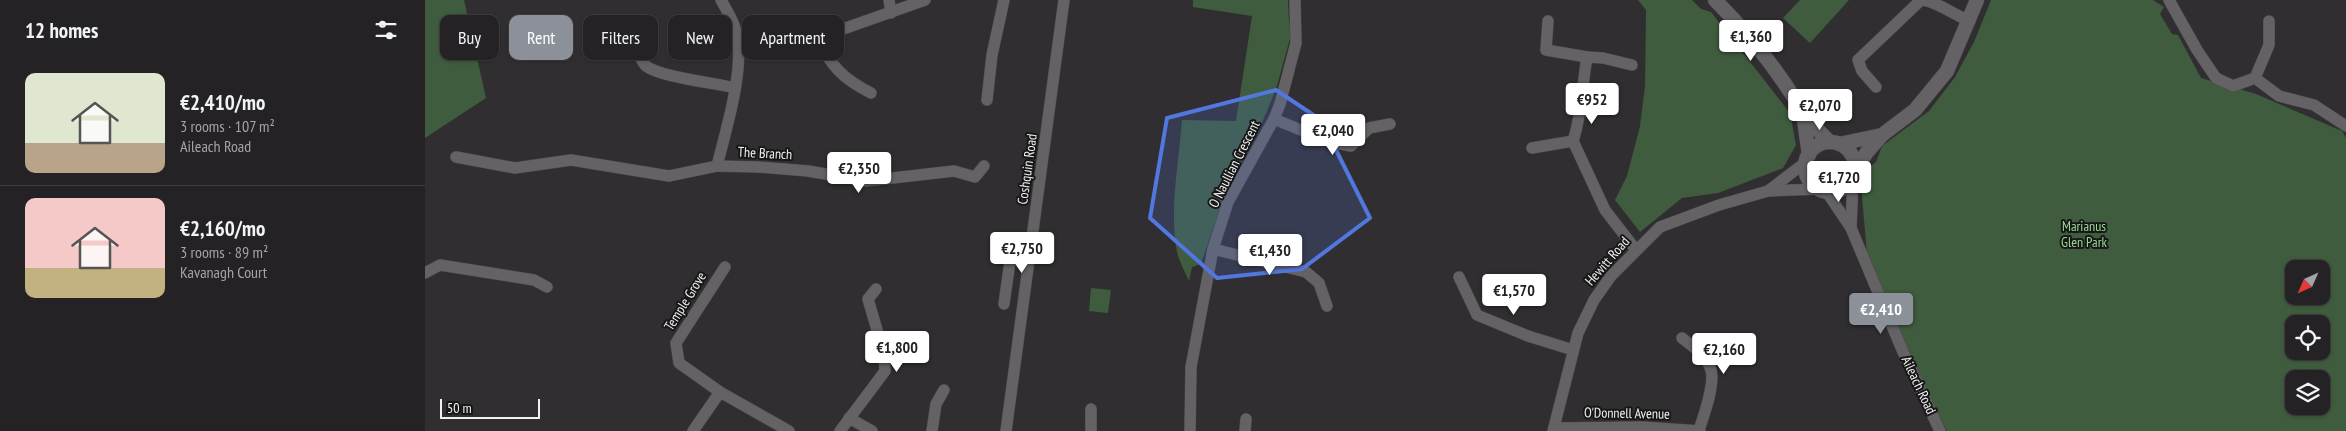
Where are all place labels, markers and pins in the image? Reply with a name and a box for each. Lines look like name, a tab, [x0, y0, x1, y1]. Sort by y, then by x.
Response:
pin: €1,360	[1710, 20, 1792, 62]
pin: €952	[1562, 82, 1622, 125]
pin: €2,070	[1779, 88, 1861, 131]
pin: €2,040	[1292, 114, 1374, 156]
pin: €2,350	[818, 152, 900, 194]
pin: €1,720	[1798, 160, 1880, 203]
pin: €2,750	[981, 232, 1063, 274]
pin: €1,430	[1229, 234, 1311, 276]
pin: €1,570	[1473, 274, 1555, 316]
pin: €2,410	[1840, 292, 1922, 335]
pin: €1,800	[856, 330, 938, 373]
pin: €2,160	[1683, 332, 1765, 375]

